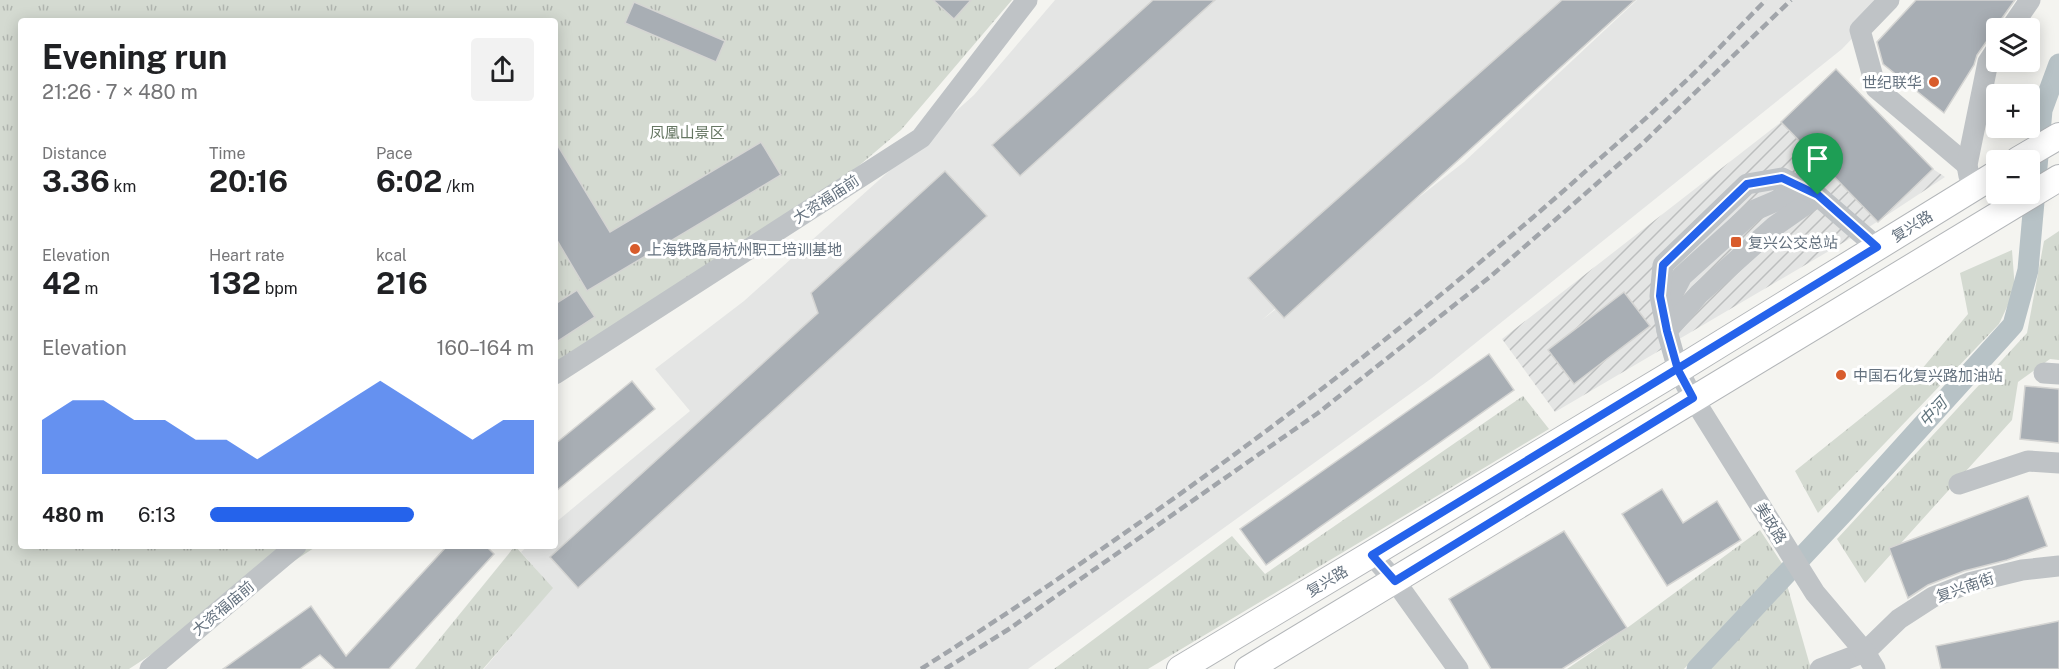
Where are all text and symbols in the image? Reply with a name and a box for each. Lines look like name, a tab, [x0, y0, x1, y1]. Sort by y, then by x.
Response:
map controls	[1986, 18, 2040, 204]
button: layers	[1986, 18, 2040, 72]
text: Evening run	[42, 38, 227, 76]
button: share	[471, 38, 534, 101]
place label: 世纪联华	[1862, 74, 1922, 91]
marker: 世纪联华	[1927, 75, 1941, 89]
text: 21:26 · 7 × 480 m	[42, 80, 198, 104]
button: +	[1986, 84, 2040, 138]
park label: 凤凰山景区	[649, 124, 725, 141]
pin	[1792, 133, 1843, 195]
icon: arrive	[1801, 142, 1834, 175]
text: Distance	[42, 144, 107, 163]
text: Time	[209, 144, 245, 163]
text: Pace	[376, 144, 413, 163]
button: −	[1986, 150, 2040, 204]
text: 3.36	[42, 163, 110, 199]
text: 20:16	[209, 163, 288, 199]
text: 6:02	[376, 163, 442, 199]
street label: 大资福庙前	[790, 171, 862, 227]
text: km	[110, 177, 136, 196]
text: /km	[442, 177, 475, 196]
street label: 复兴路	[1888, 207, 1936, 245]
place label: 复兴公交总站	[1748, 234, 1838, 251]
marker: 复兴公交总站	[1729, 235, 1743, 249]
place label: 上海铁路局杭州职工培训基地	[647, 241, 842, 258]
marker: 上海铁路局杭州职工培训基地	[628, 242, 642, 256]
text: Elevation	[42, 246, 110, 265]
text: Heart rate	[209, 246, 285, 265]
text: kcal	[376, 246, 407, 265]
text: 42	[42, 265, 81, 301]
text: 132	[209, 265, 261, 301]
text: 216	[376, 265, 428, 301]
text: m	[81, 279, 98, 298]
text: bpm	[261, 279, 298, 298]
text: Elevation	[42, 336, 127, 360]
text: 160–164 m	[436, 336, 534, 360]
place label: 中国石化复兴路加油站	[1853, 367, 2003, 384]
marker: 中国石化复兴路加油站	[1834, 368, 1848, 382]
water label: 中河	[1915, 392, 1953, 430]
street label: 美政路	[1752, 499, 1790, 547]
text: 480 m	[42, 503, 104, 527]
text: 6:13	[138, 503, 176, 527]
street label: 复兴路	[1303, 562, 1351, 600]
street label: 复兴南街	[1934, 569, 1996, 605]
street label: 大资福庙前	[189, 577, 257, 639]

